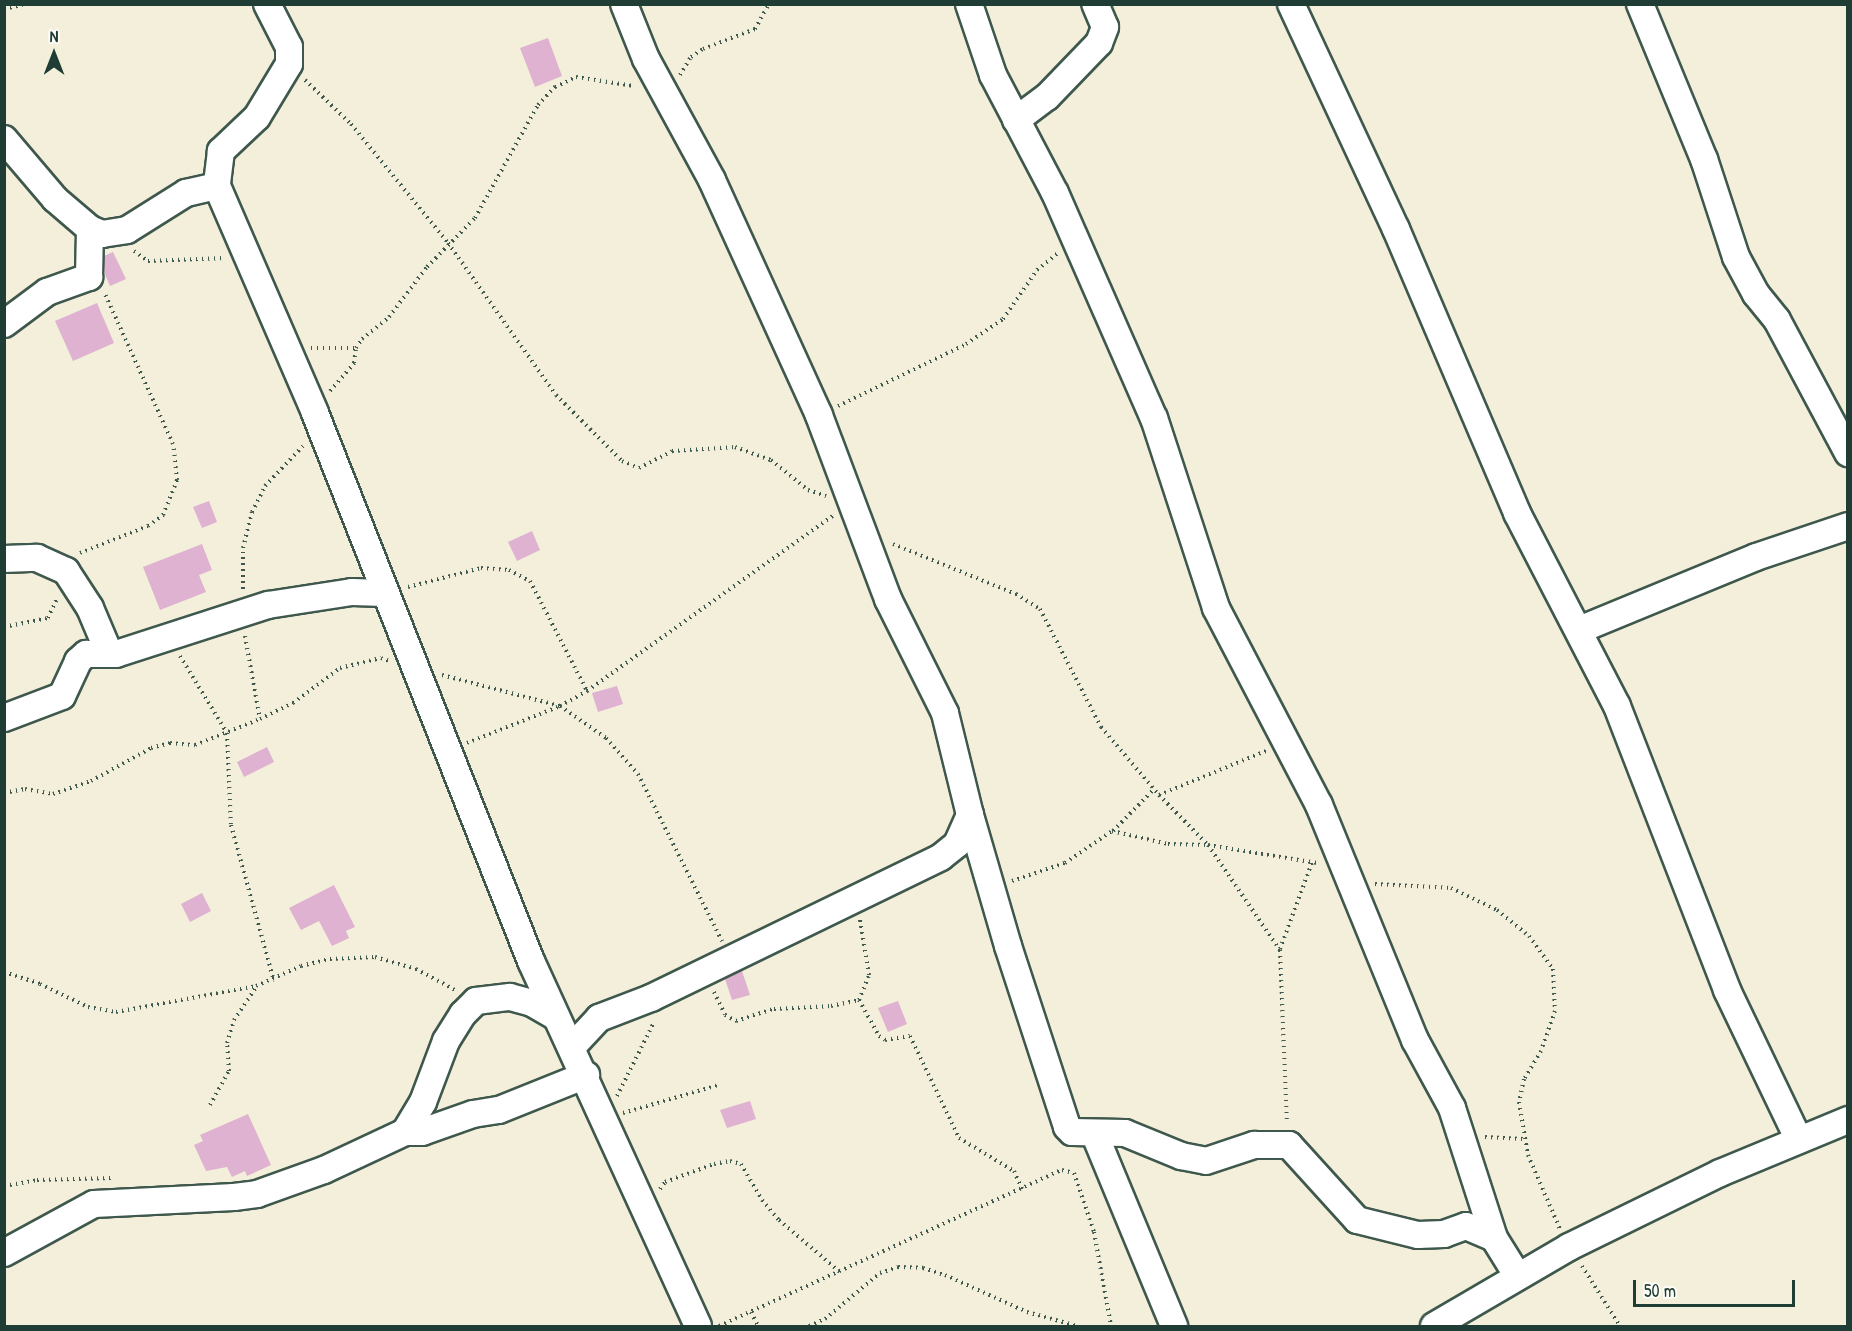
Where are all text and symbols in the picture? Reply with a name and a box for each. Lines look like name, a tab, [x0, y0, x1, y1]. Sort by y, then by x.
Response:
north arrow	[24, 24, 84, 84]
text: N	[50, 25, 58, 47]
scale bar	[1636, 1268, 1798, 1306]
text: 50 m	[1644, 1278, 1676, 1303]

